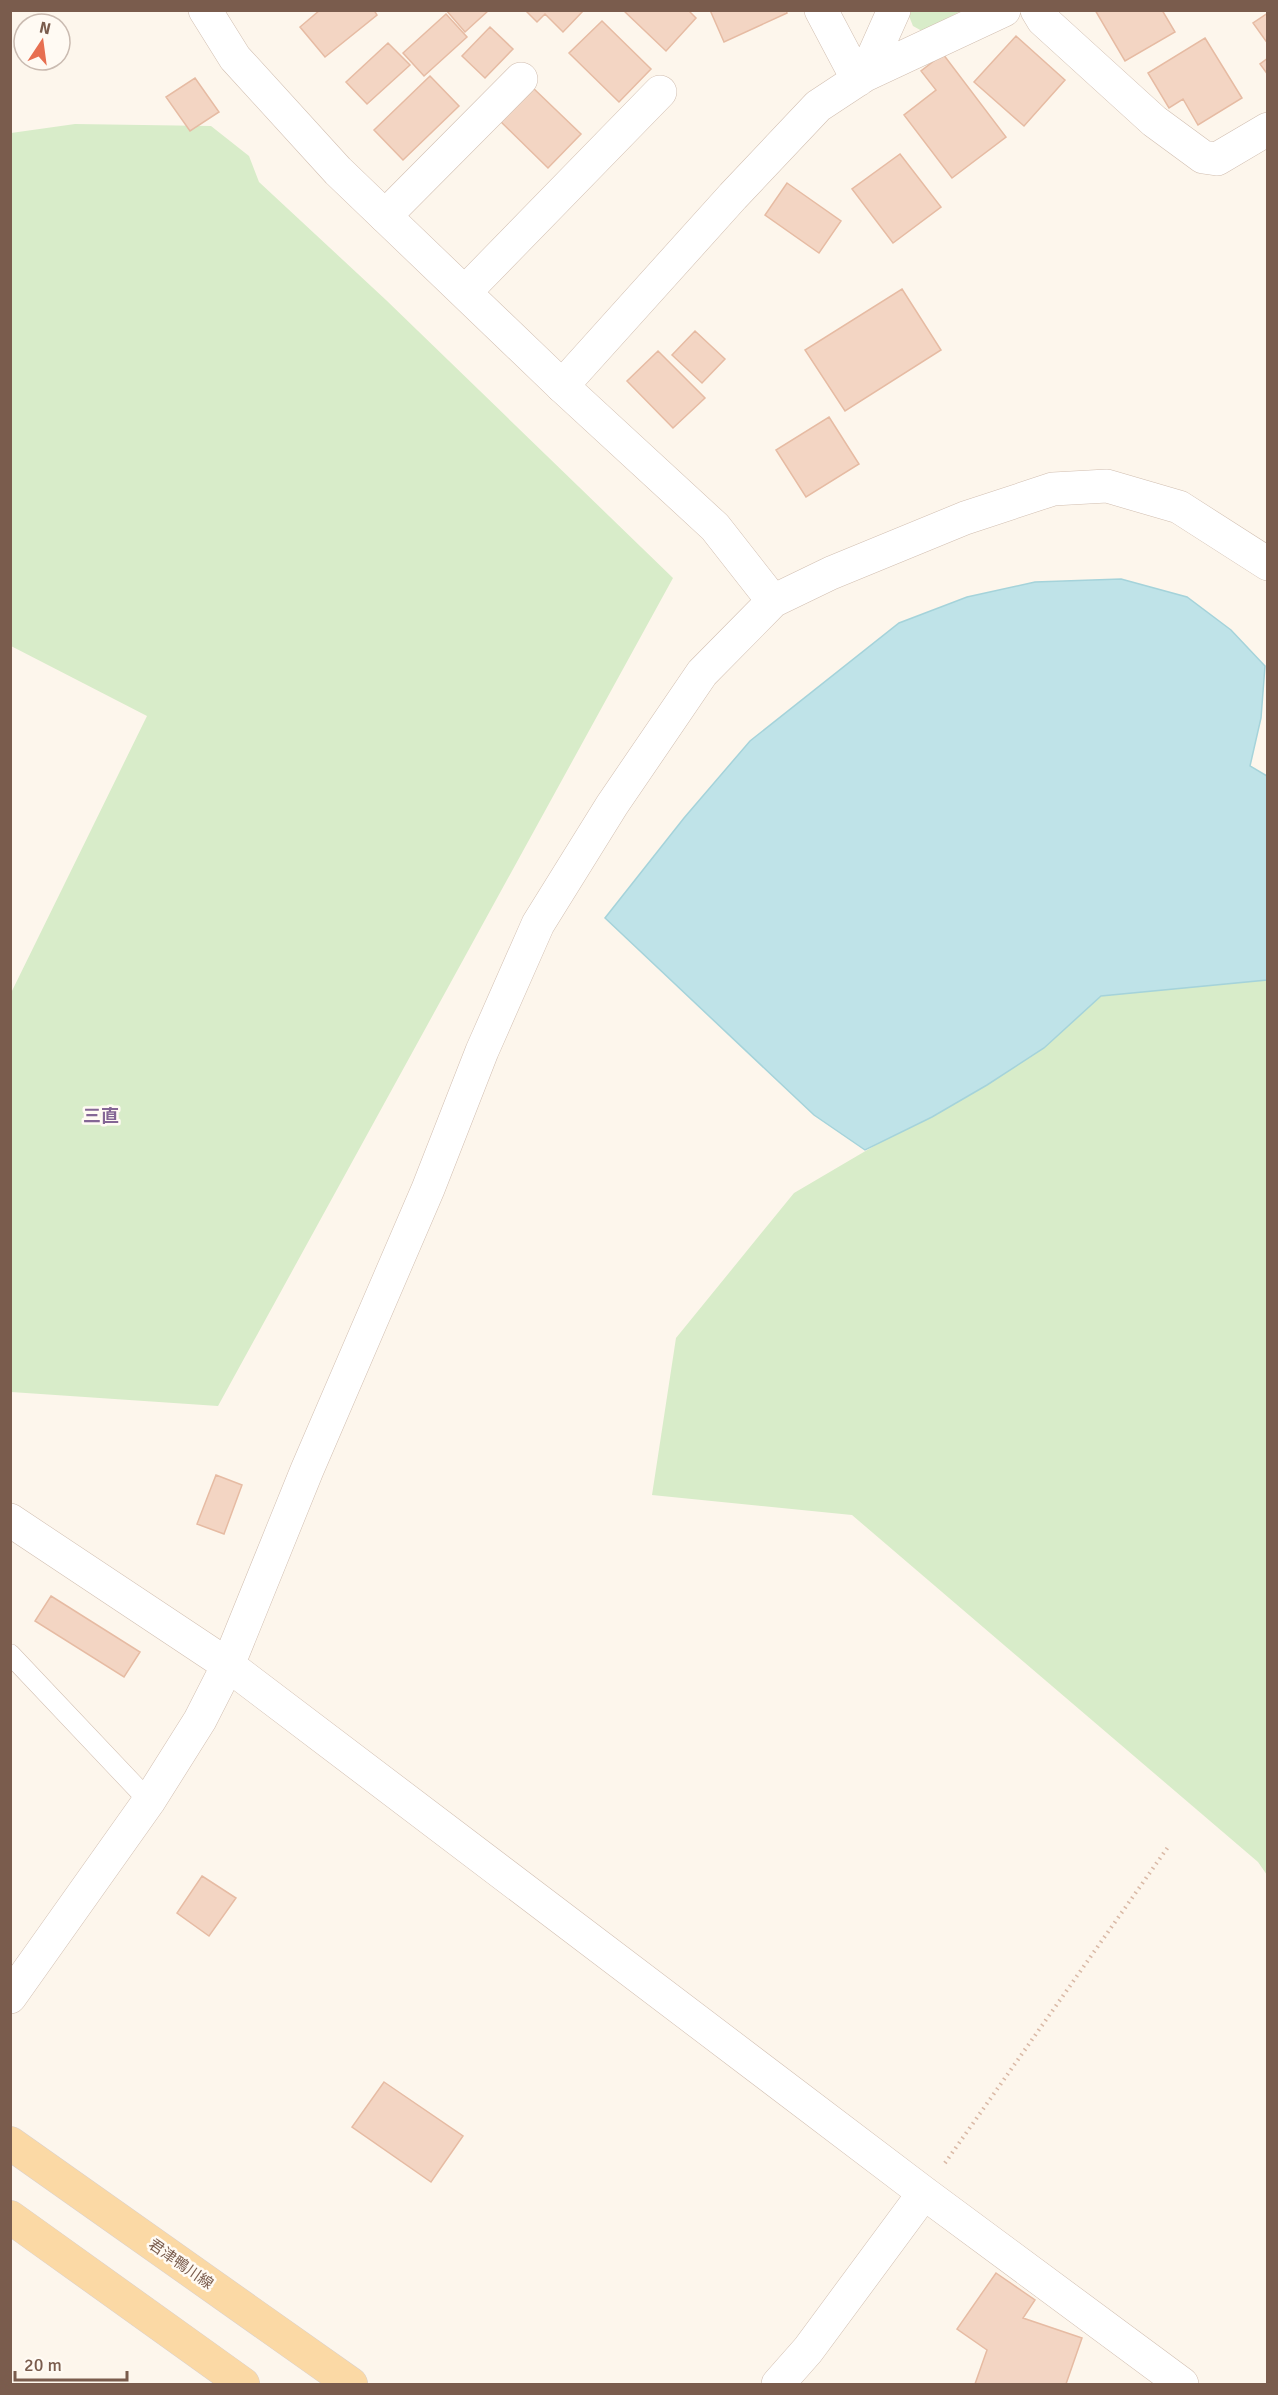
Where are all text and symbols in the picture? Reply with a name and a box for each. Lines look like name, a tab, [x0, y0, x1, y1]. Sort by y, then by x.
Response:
north arrow	[12, 12, 72, 72]
text: N	[37, 17, 53, 39]
district label: 三直	[83, 1105, 119, 1127]
street label: 君津鴨川線	[145, 2235, 217, 2293]
scale bar	[15, 2344, 128, 2382]
text: 20 m	[24, 2354, 62, 2376]

